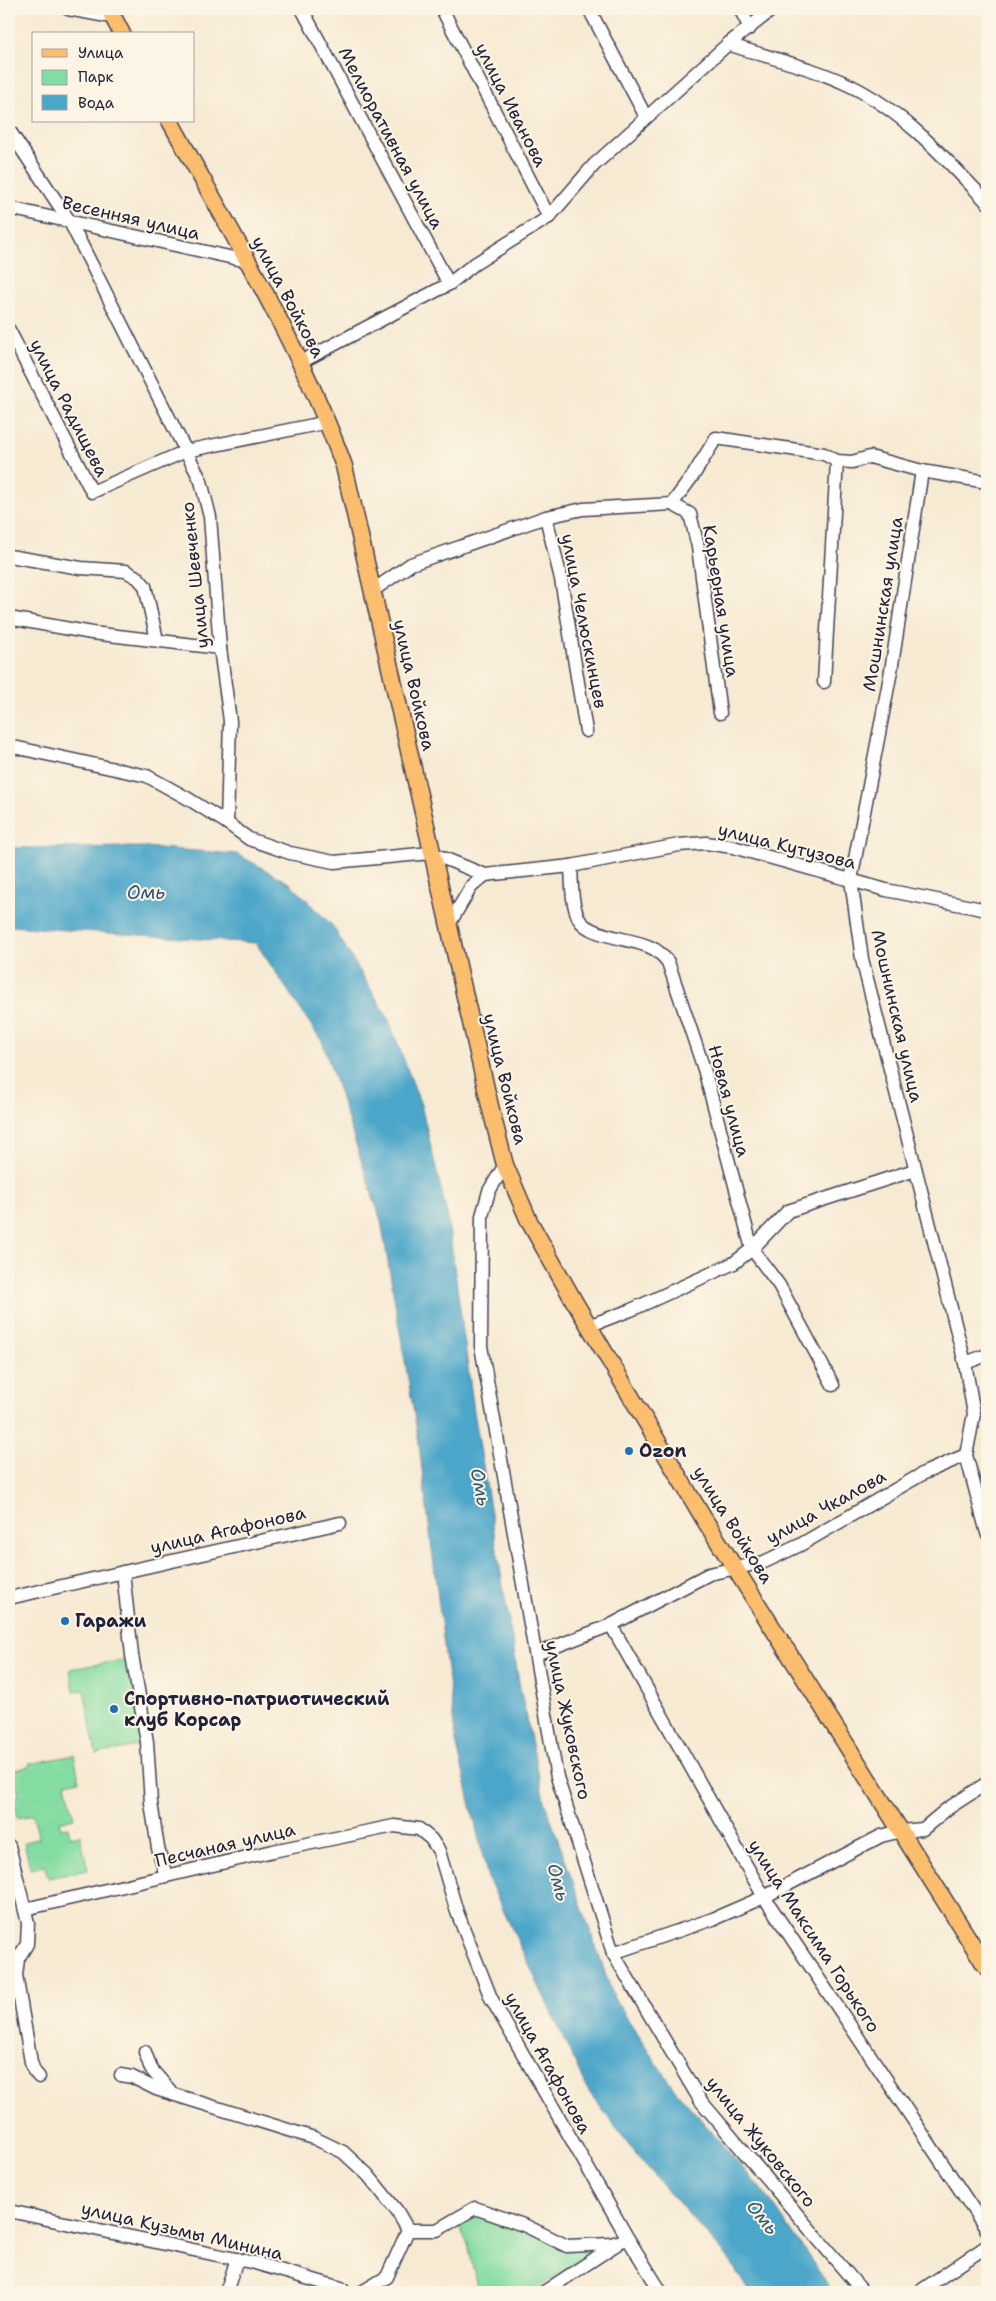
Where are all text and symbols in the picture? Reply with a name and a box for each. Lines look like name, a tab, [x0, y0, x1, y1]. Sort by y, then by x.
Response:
legend	[32, 32, 195, 122]
street label: улица Иванова	[469, 39, 553, 171]
text: Улица	[78, 43, 124, 63]
street label: Мелиоративная улица	[333, 43, 449, 233]
text: Парк	[78, 67, 114, 87]
text: Вода	[78, 93, 115, 113]
street label: Весенняя улица	[60, 190, 202, 246]
street label: улица Войкова	[246, 232, 330, 362]
street label: улица Радищева	[24, 335, 114, 481]
street label: улица Шевченко	[175, 500, 215, 650]
street label: Мошнинская улица	[857, 515, 909, 693]
street label: Карьерная улица	[697, 523, 745, 679]
street label: улица Челюскинцев	[555, 532, 613, 710]
street label: улица Войкова	[387, 617, 441, 753]
street label: улица Кутузова	[716, 817, 858, 875]
water label: Омь	[127, 880, 165, 905]
street label: Мошнинская улица	[865, 927, 929, 1105]
street label: улица Войкова	[477, 1011, 533, 1147]
street label: Новая улица	[703, 1042, 755, 1160]
place label: Ozon	[639, 1439, 686, 1463]
marker: Ozon	[623, 1445, 635, 1457]
street label: улица Войкова	[687, 1462, 779, 1588]
street label: улица Чкалова	[762, 1464, 890, 1550]
water label: Омь	[465, 1466, 496, 1509]
street label: улица Агафонова	[148, 1500, 308, 1560]
place label: Гаражи	[75, 1609, 147, 1633]
marker: Гаражи	[59, 1615, 71, 1627]
street label: улица Жуковского	[539, 1638, 597, 1802]
place label: Спортивно-патриотический клуб Корсар	[124, 1687, 390, 1732]
marker: Спортивно-патриотический клуб Корсар	[108, 1703, 120, 1715]
street label: Песчаная улица	[153, 1817, 297, 1873]
street label: улица Максима Горького	[742, 1835, 886, 2037]
water label: Омь	[541, 1860, 576, 1904]
street label: улица Агафонова	[499, 1988, 597, 2138]
street label: улица Жуковского	[701, 2071, 821, 2213]
water label: Омь	[741, 2195, 785, 2240]
street label: улица Кузьмы Минина	[79, 2196, 285, 2266]

